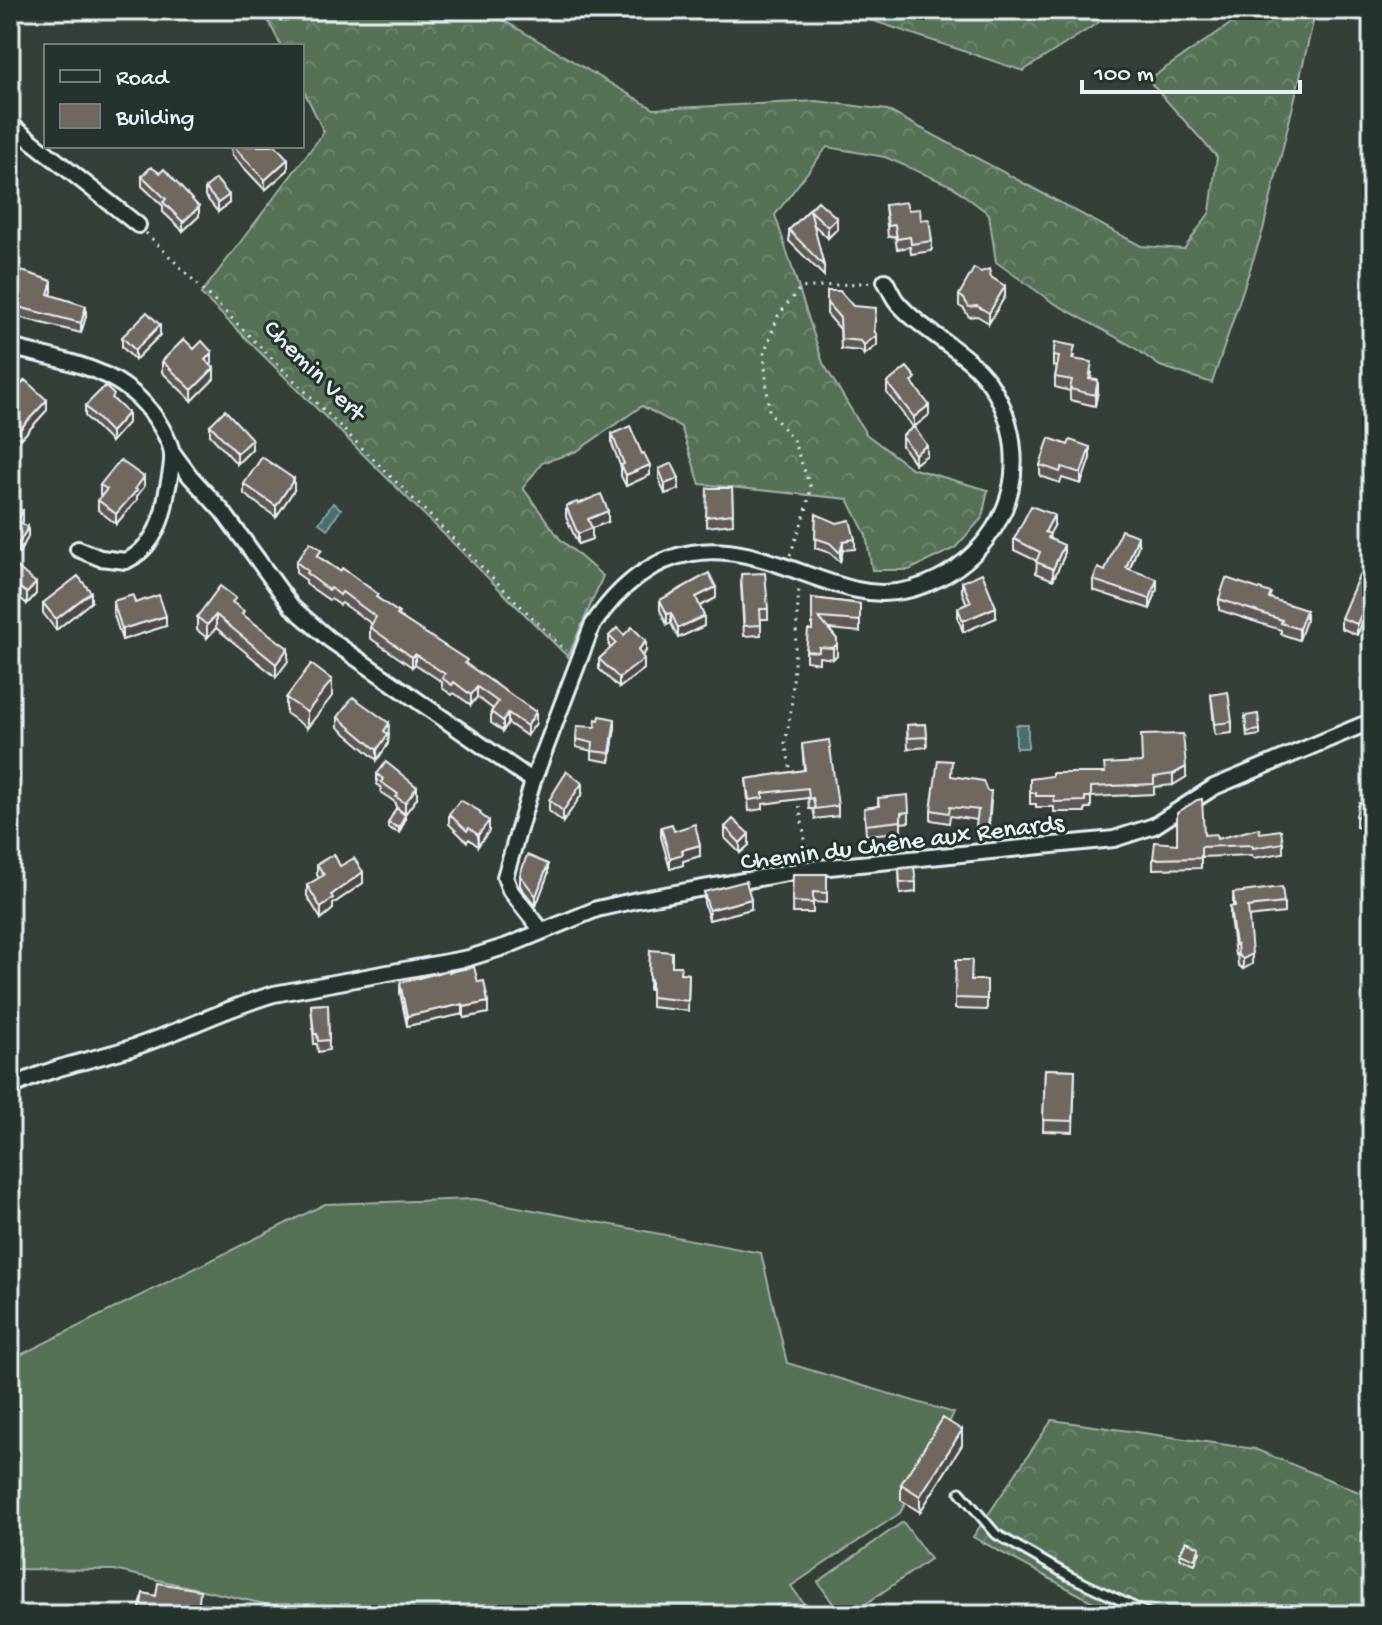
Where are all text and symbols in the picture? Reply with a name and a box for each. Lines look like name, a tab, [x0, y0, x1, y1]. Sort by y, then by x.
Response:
legend	[44, 44, 304, 148]
scale bar	[1082, 44, 1300, 94]
text: 100 m	[1093, 61, 1154, 90]
text: Road	[116, 65, 170, 94]
text: Building	[115, 105, 194, 134]
street label: Chemin Vert	[255, 315, 372, 431]
street label: Chemin du Chêne aux Renards	[739, 809, 1067, 880]

